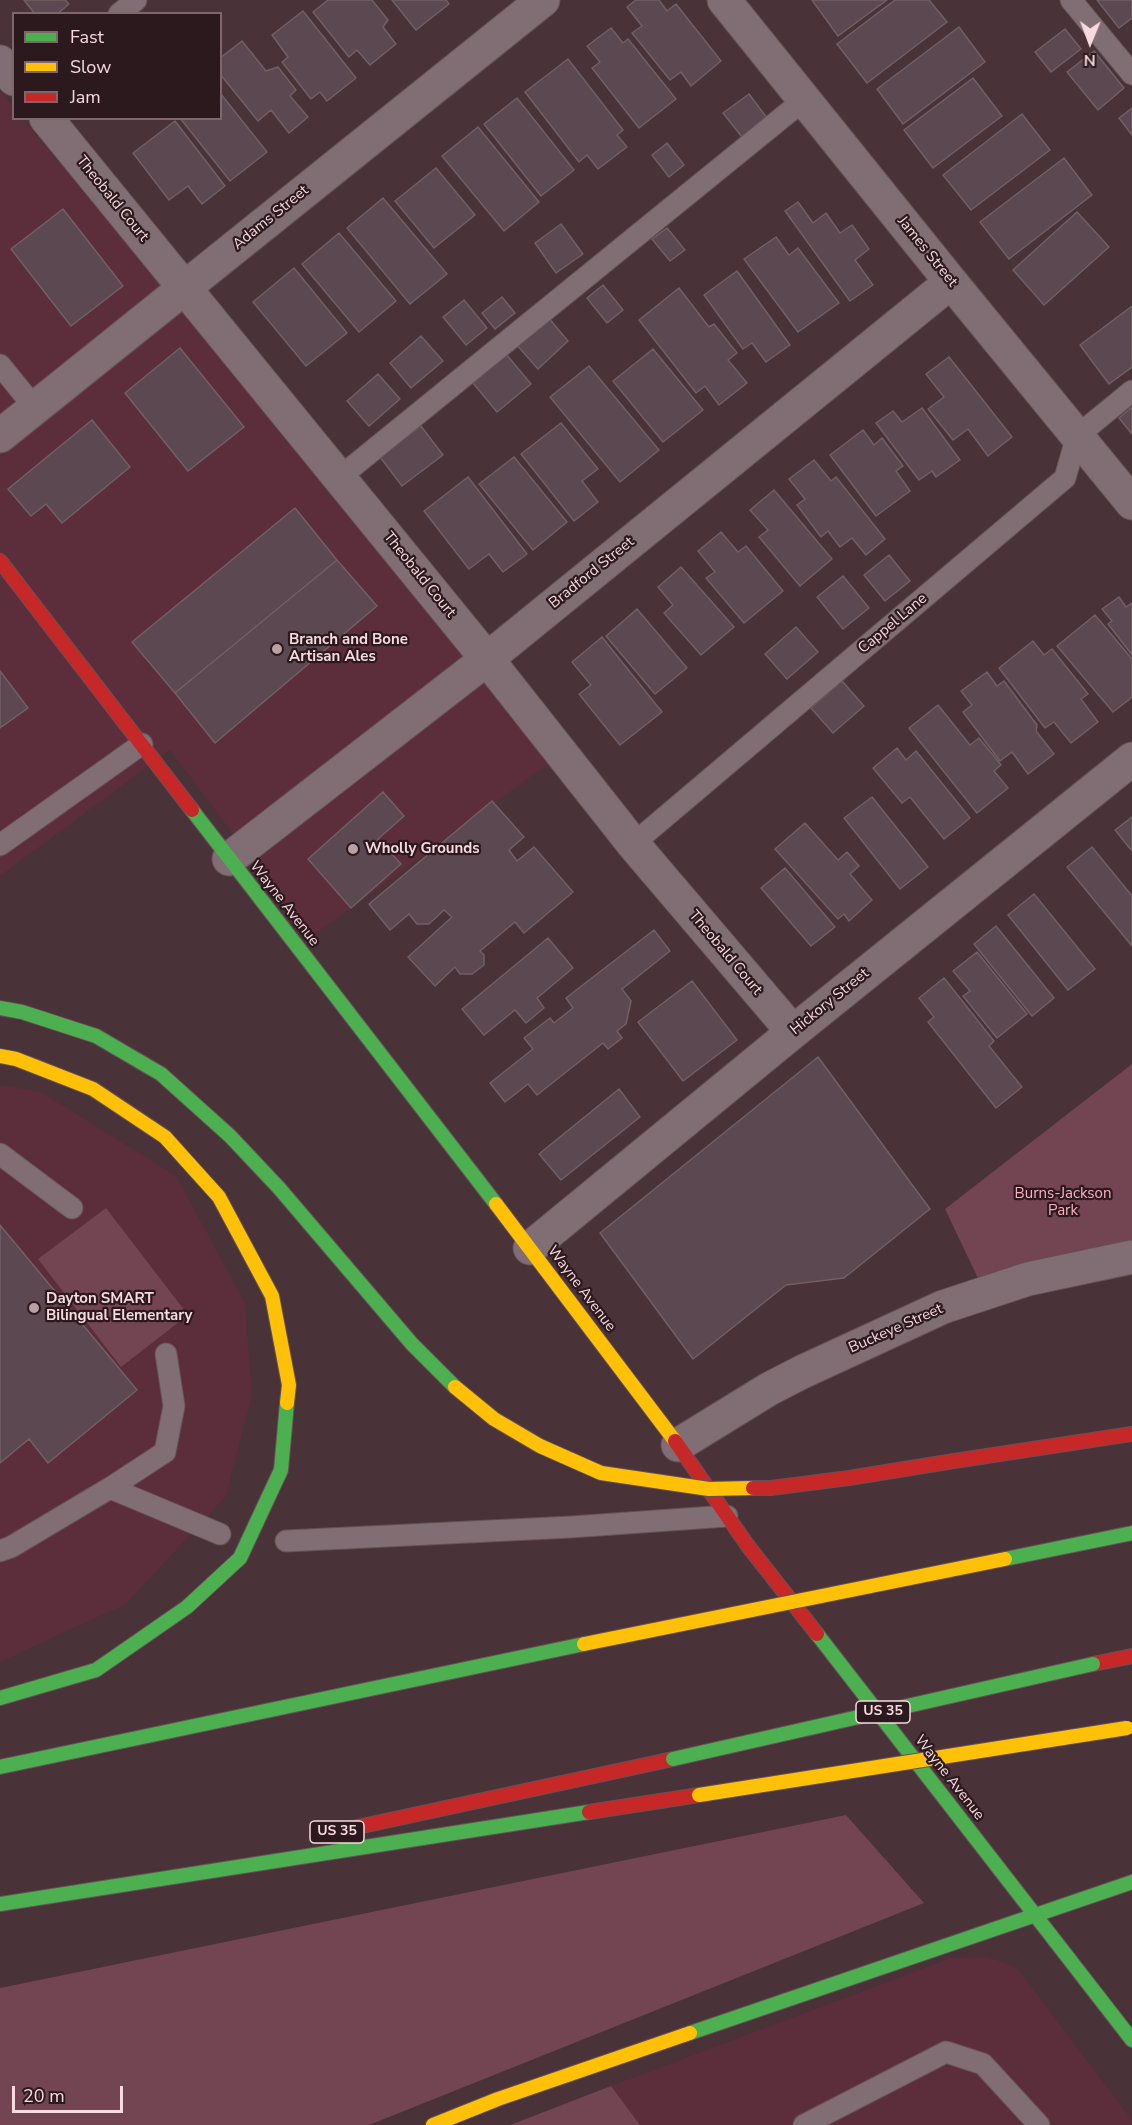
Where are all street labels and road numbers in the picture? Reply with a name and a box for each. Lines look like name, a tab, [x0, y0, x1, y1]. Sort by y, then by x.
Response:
street label: Theobald Court	[72, 153, 152, 245]
street label: Adams Street	[229, 182, 313, 254]
street label: James Street	[893, 213, 961, 291]
street label: Theobald Court	[379, 529, 459, 621]
street label: Bradford Street	[546, 533, 638, 613]
street label: Cappel Lane	[855, 590, 931, 658]
street label: Wayne Avenue	[245, 858, 323, 950]
street label: Theobald Court	[684, 907, 766, 999]
street label: Hickory Street	[787, 965, 873, 1039]
street label: Wayne Avenue	[543, 1243, 619, 1335]
street label: Buckeye Street	[846, 1300, 946, 1358]
road number: US 35	[856, 1701, 910, 1723]
street label: Wayne Avenue	[910, 1732, 988, 1824]
road number: US 35	[310, 1821, 364, 1843]

